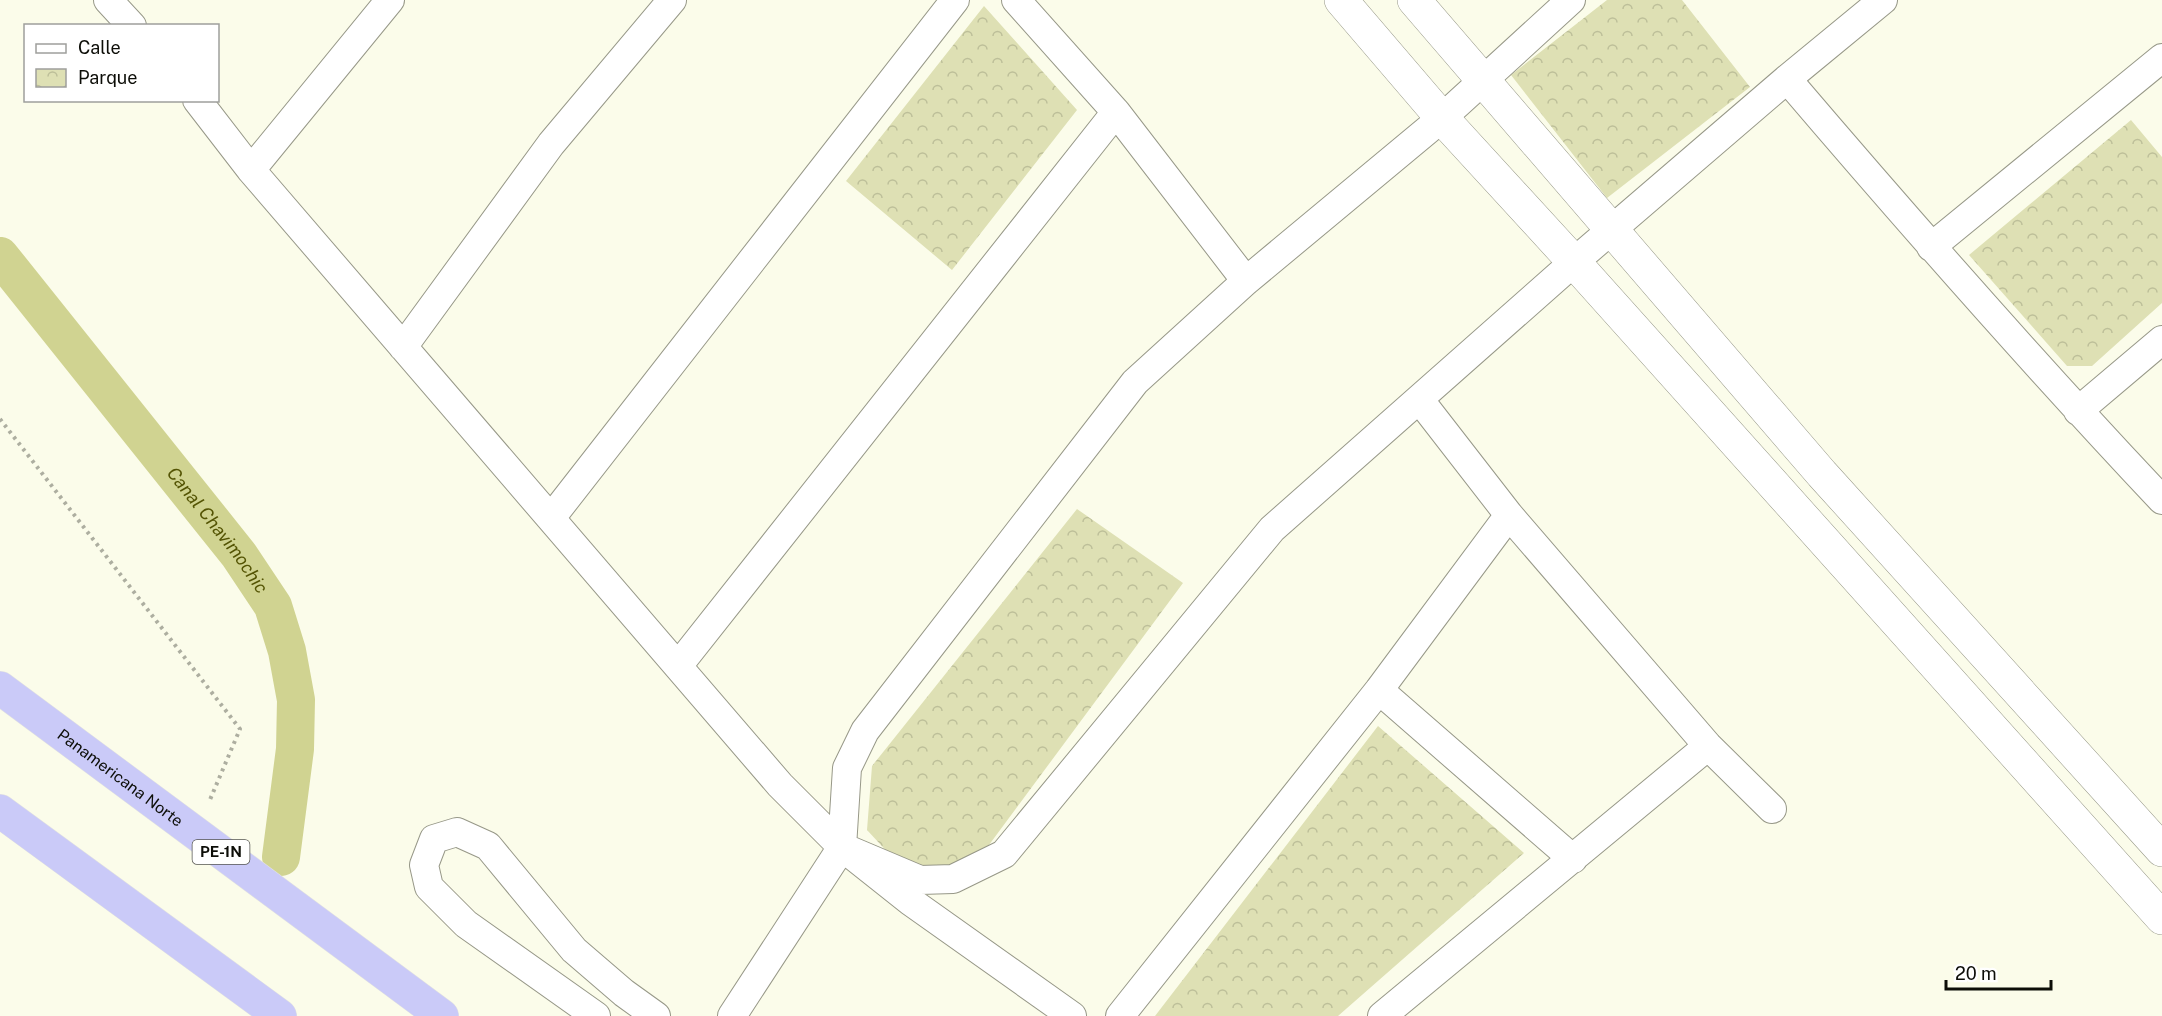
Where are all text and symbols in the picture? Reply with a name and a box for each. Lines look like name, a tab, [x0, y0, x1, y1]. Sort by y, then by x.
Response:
legend	[24, 24, 219, 102]
text: Calle	[78, 37, 121, 58]
text: Parque	[78, 67, 138, 88]
water label: Canal Chavimochic	[163, 463, 273, 597]
street label: Panamericana Norte	[54, 725, 187, 831]
road number: PE-1N	[192, 840, 250, 864]
scale bar	[1946, 953, 2051, 991]
text: 20 m	[1955, 963, 1997, 984]

